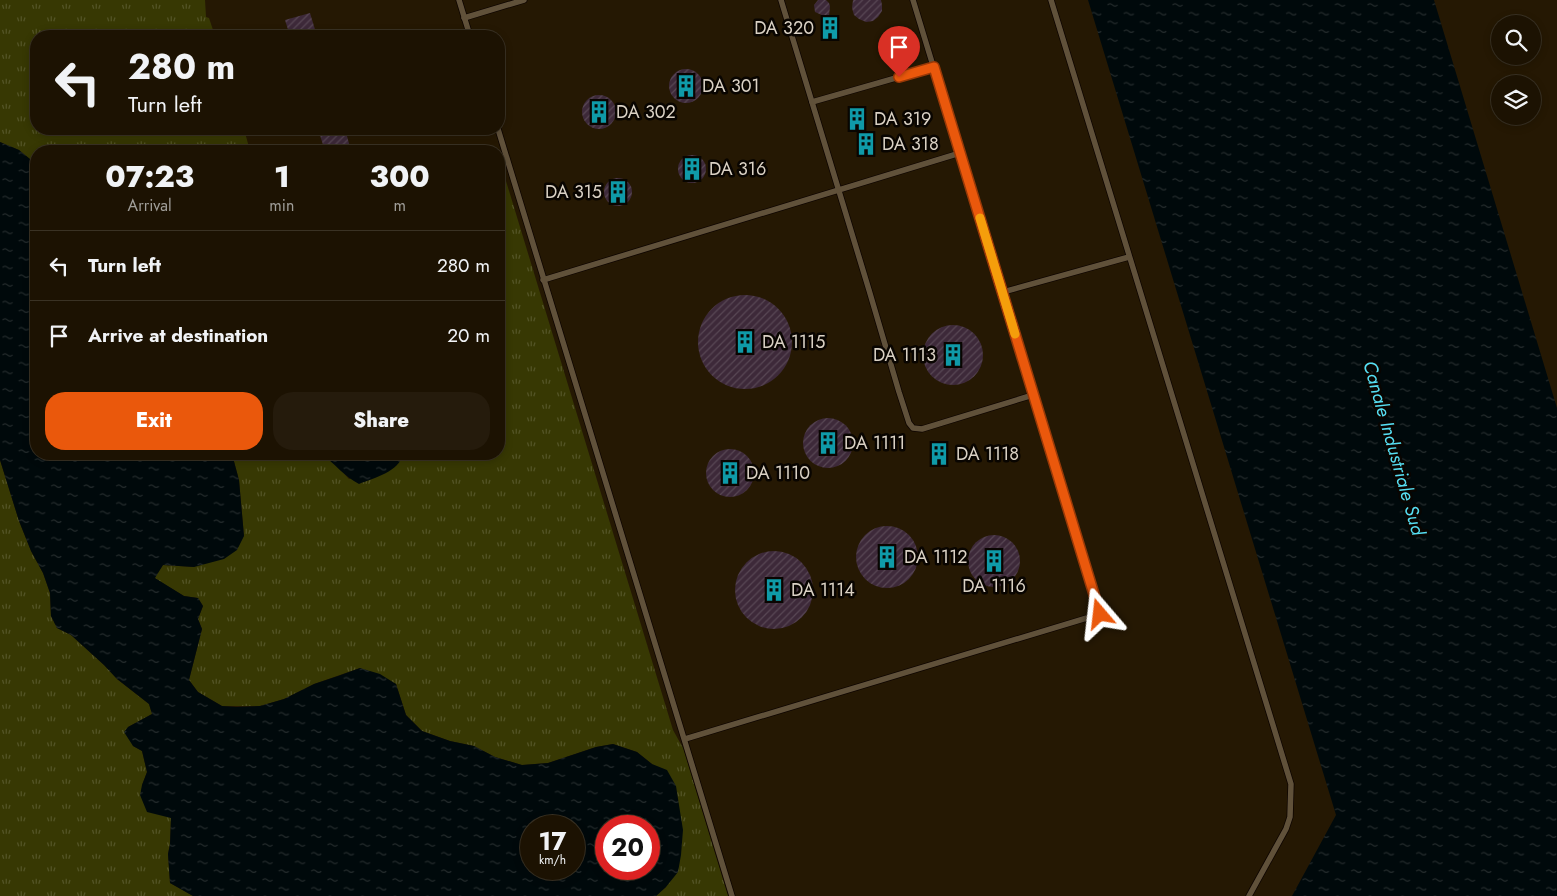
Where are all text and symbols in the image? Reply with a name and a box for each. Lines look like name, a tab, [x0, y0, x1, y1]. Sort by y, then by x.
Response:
place label: DA 320	[754, 15, 814, 41]
building icon: DA 320	[817, 15, 843, 41]
map controls	[1491, 15, 1541, 125]
button: search	[1491, 15, 1541, 65]
pin	[878, 26, 920, 77]
icon: arrive	[885, 33, 913, 61]
text: 280 m	[128, 42, 235, 92]
icon: left	[45, 50, 110, 115]
building icon: DA 301	[673, 73, 699, 99]
place label: DA 301	[702, 73, 760, 99]
button: layers	[1491, 75, 1541, 125]
text: Turn left	[128, 88, 202, 120]
building icon: DA 302	[586, 99, 612, 125]
place label: DA 302	[616, 99, 676, 125]
building icon: DA 319	[844, 106, 870, 132]
place label: DA 319	[874, 106, 931, 132]
building icon: DA 318	[853, 131, 879, 157]
place label: DA 318	[882, 131, 939, 157]
text: 07:23	[105, 155, 194, 198]
text: 1	[274, 155, 290, 198]
text: 300	[370, 155, 430, 198]
building icon: DA 316	[679, 156, 705, 182]
place label: DA 316	[709, 156, 766, 182]
place label: DA 315	[545, 179, 602, 205]
building icon: DA 315	[605, 179, 631, 205]
text: Arrival	[128, 194, 172, 217]
text: min	[269, 194, 294, 217]
text: m	[393, 194, 406, 217]
icon: left	[45, 252, 73, 280]
text: Turn left	[88, 252, 161, 279]
text: 280 m	[437, 252, 490, 279]
icon: arrive	[45, 322, 73, 350]
text: Arrive at destination	[88, 322, 268, 349]
text: 20 m	[447, 322, 490, 349]
building icon: DA 1115	[732, 329, 758, 355]
place label: DA 1115	[762, 329, 825, 355]
place label: DA 1113	[873, 342, 936, 368]
building icon: DA 1113	[940, 342, 966, 368]
water label: Canale Industriale Sud	[1356, 358, 1432, 540]
button: Exit	[45, 392, 263, 450]
button: Share	[273, 392, 490, 450]
building icon: DA 1111	[815, 430, 841, 456]
place label: DA 1111	[844, 430, 905, 456]
building icon: DA 1118	[926, 441, 952, 467]
place label: DA 1118	[956, 441, 1019, 467]
building icon: DA 1110	[717, 460, 743, 486]
place label: DA 1110	[746, 460, 810, 486]
building icon: DA 1112	[874, 544, 900, 570]
place label: DA 1112	[904, 544, 968, 570]
building icon: DA 1116	[981, 548, 1007, 574]
place label: DA 1116	[962, 573, 1026, 599]
building icon: DA 1114	[761, 577, 787, 603]
place label: DA 1114	[791, 577, 855, 603]
position arrow	[1073, 587, 1125, 639]
speed limit sign: 20	[595, 815, 660, 880]
text: 17	[539, 823, 566, 859]
text: km/h	[539, 851, 566, 869]

